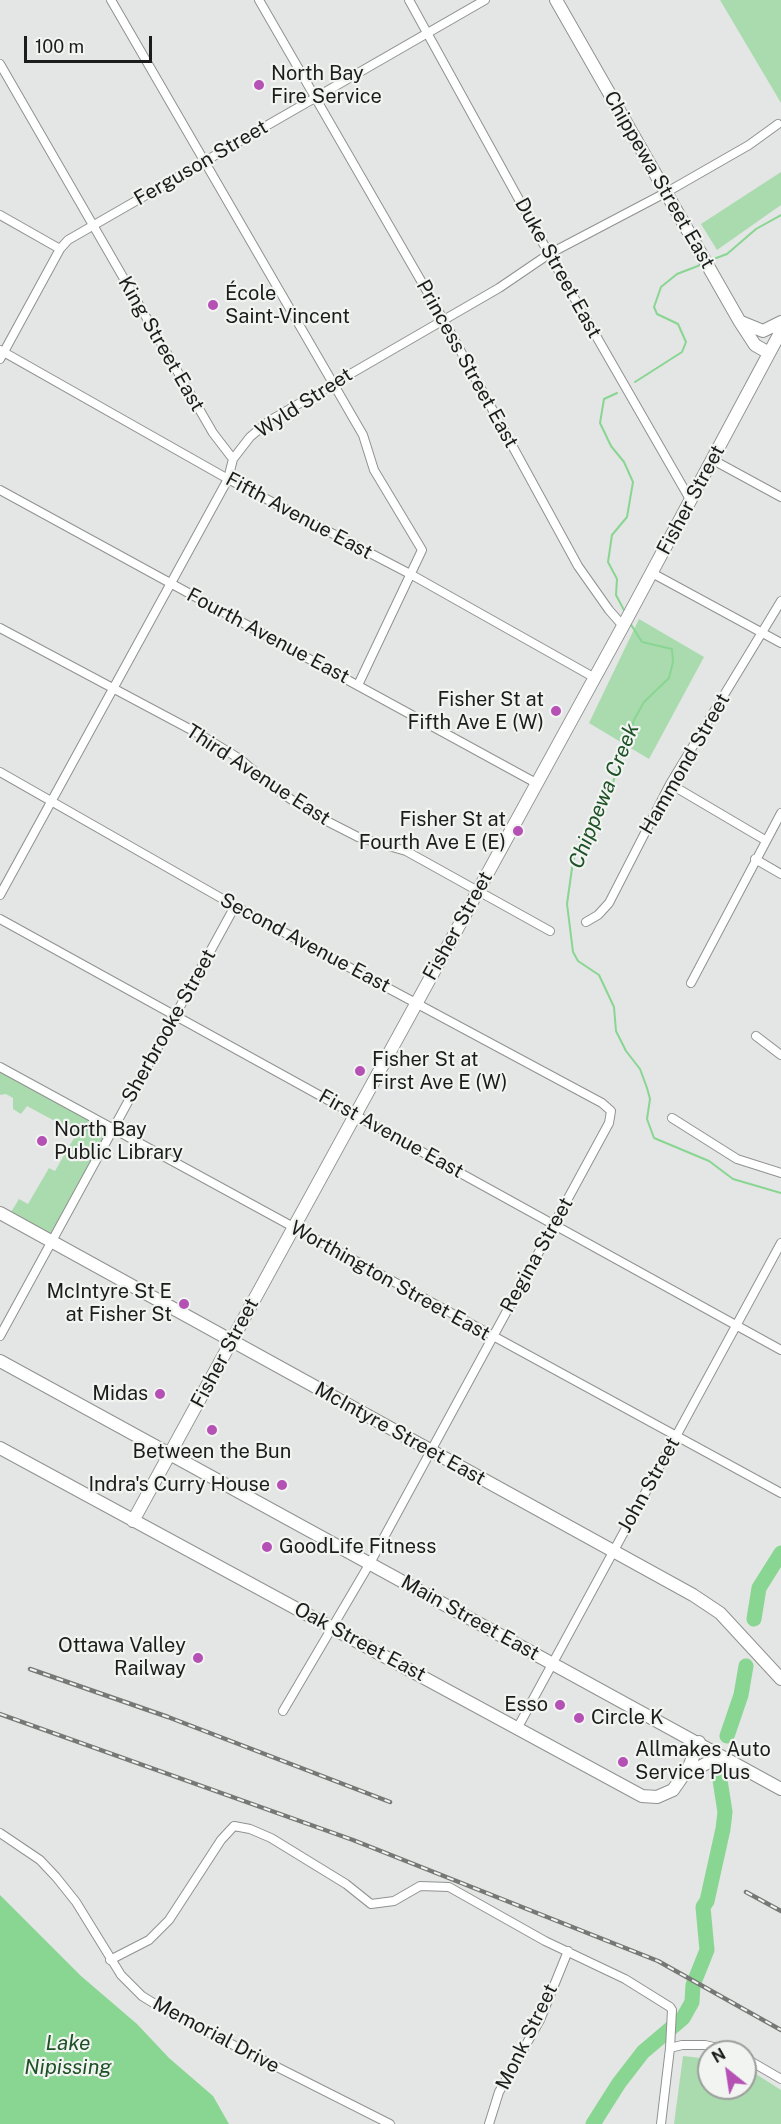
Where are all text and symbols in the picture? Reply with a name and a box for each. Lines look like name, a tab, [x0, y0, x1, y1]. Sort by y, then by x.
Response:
scale bar	[27, 24, 154, 62]
text: 100 m	[35, 36, 84, 57]
place label: North Bay Fire Service	[271, 62, 382, 109]
marker: North Bay Fire Service	[252, 78, 266, 92]
street label: Chippewa Street East	[598, 87, 720, 273]
street label: Ferguson Street	[130, 115, 272, 211]
street label: Duke Street East	[510, 194, 606, 342]
street label: King Street East	[113, 272, 209, 416]
street label: Princess Street East	[411, 276, 523, 452]
place label: École Saint-Vincent	[225, 282, 350, 329]
marker: École Saint-Vincent	[206, 298, 220, 312]
street label: Wyld Street	[251, 363, 357, 443]
street label: Fisher Street	[652, 441, 730, 559]
street label: Fifth Avenue East	[222, 467, 376, 565]
street label: Fourth Avenue East	[183, 583, 353, 689]
place label: Fisher St at Fifth Ave E (W)	[408, 688, 544, 735]
street label: Hammond Street	[635, 689, 735, 839]
marker: Fisher St at Fifth Ave E (W)	[549, 704, 563, 718]
street label: Third Avenue East	[181, 719, 335, 831]
water label: Chippewa Creek	[563, 720, 645, 872]
place label: Fisher St at Fourth Ave E (E)	[359, 808, 506, 855]
marker: Fisher St at Fourth Ave E (E)	[511, 824, 525, 838]
street label: Fisher Street	[418, 867, 498, 985]
street label: Second Avenue East	[216, 888, 394, 998]
street label: Sherbrooke Street	[117, 945, 221, 1107]
place label: Fisher St at First Ave E (W)	[372, 1048, 507, 1095]
marker: Fisher St at First Ave E (W)	[353, 1064, 367, 1078]
street label: First Avenue East	[314, 1084, 468, 1184]
place label: North Bay Public Library	[54, 1118, 183, 1165]
marker: North Bay Public Library	[35, 1134, 49, 1148]
street label: Regina Street	[496, 1193, 578, 1317]
street label: Worthington Street East	[286, 1216, 494, 1346]
place label: McIntyre St E at Fisher St	[47, 1280, 172, 1327]
street label: Fisher Street	[186, 1294, 264, 1412]
marker: McIntyre St E at Fisher St	[177, 1297, 191, 1311]
street label: McIntyre Street East	[310, 1377, 490, 1491]
place label: Midas	[92, 1382, 148, 1406]
marker: Midas	[153, 1387, 167, 1401]
marker: Between the Bun	[205, 1423, 219, 1437]
street label: John Street	[613, 1433, 685, 1537]
place label: Between the Bun	[133, 1440, 291, 1464]
place label: Indra's Curry House	[88, 1473, 270, 1497]
marker: Indra's Curry House	[275, 1478, 289, 1492]
place label: GoodLife Fitness	[279, 1535, 436, 1559]
marker: GoodLife Fitness	[260, 1540, 274, 1554]
street label: Main Street East	[397, 1570, 543, 1666]
street label: Oak Street East	[290, 1597, 430, 1687]
place label: Ottawa Valley Railway	[58, 1634, 186, 1681]
marker: Ottawa Valley Railway	[191, 1651, 205, 1665]
place label: Esso	[504, 1693, 548, 1717]
marker: Esso	[553, 1698, 567, 1712]
place label: Circle K	[591, 1706, 664, 1730]
marker: Circle K	[572, 1711, 586, 1725]
place label: Allmakes Auto Service Plus	[635, 1738, 771, 1785]
marker: Allmakes Auto Service Plus	[616, 1755, 630, 1769]
street label: Monk Street	[491, 1980, 563, 2094]
street label: Memorial Drive	[149, 1992, 283, 2078]
water label: Lake Nipissing	[24, 2031, 112, 2081]
north arrow	[697, 2040, 757, 2100]
text: N	[709, 2044, 729, 2067]

